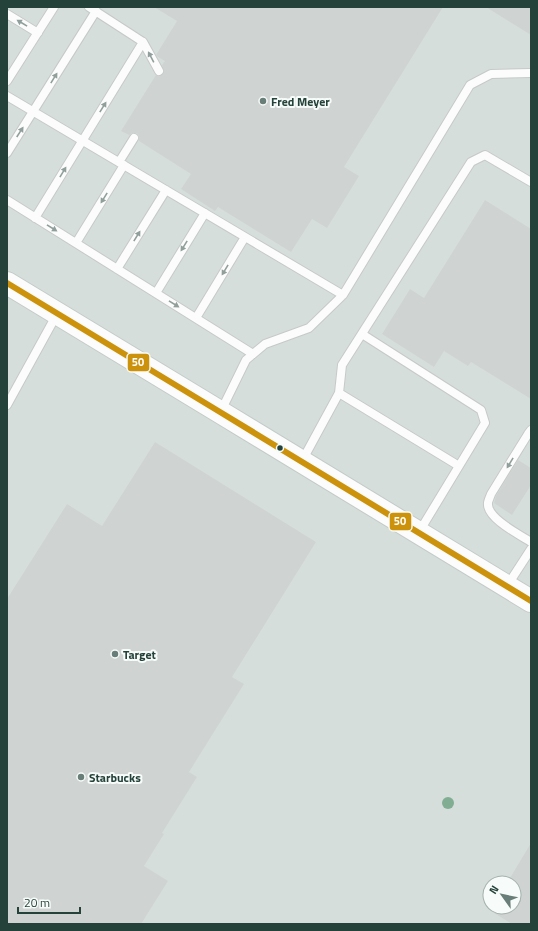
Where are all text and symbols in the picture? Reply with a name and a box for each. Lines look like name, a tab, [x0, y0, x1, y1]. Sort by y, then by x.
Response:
one-way arrow	[16, 20, 28, 27]
one-way arrow	[148, 51, 154, 62]
one-way arrow	[51, 72, 58, 84]
place label: Fred Meyer	[271, 92, 330, 111]
marker: Fred Meyer	[258, 96, 268, 106]
one-way arrow	[99, 102, 107, 112]
one-way arrow	[17, 127, 24, 138]
one-way arrow	[59, 167, 66, 178]
one-way arrow	[100, 192, 107, 204]
one-way arrow	[46, 225, 58, 232]
one-way arrow	[134, 230, 141, 242]
one-way arrow	[180, 241, 188, 251]
one-way arrow	[221, 265, 229, 275]
one-way arrow	[168, 301, 180, 308]
line badge: 50	[127, 353, 150, 372]
text: 50	[132, 354, 144, 370]
unlabelled marker	[275, 443, 285, 453]
one-way arrow	[506, 458, 514, 468]
line badge: 50	[389, 512, 412, 531]
text: 50	[394, 513, 406, 529]
place label: Target	[123, 645, 157, 664]
marker: Target	[110, 649, 120, 659]
place label: Starbucks	[89, 768, 141, 787]
marker: Starbucks	[76, 772, 86, 782]
north arrow	[482, 875, 522, 915]
text: N	[485, 882, 502, 897]
scale bar	[18, 889, 80, 915]
text: 20 m	[24, 893, 50, 912]

